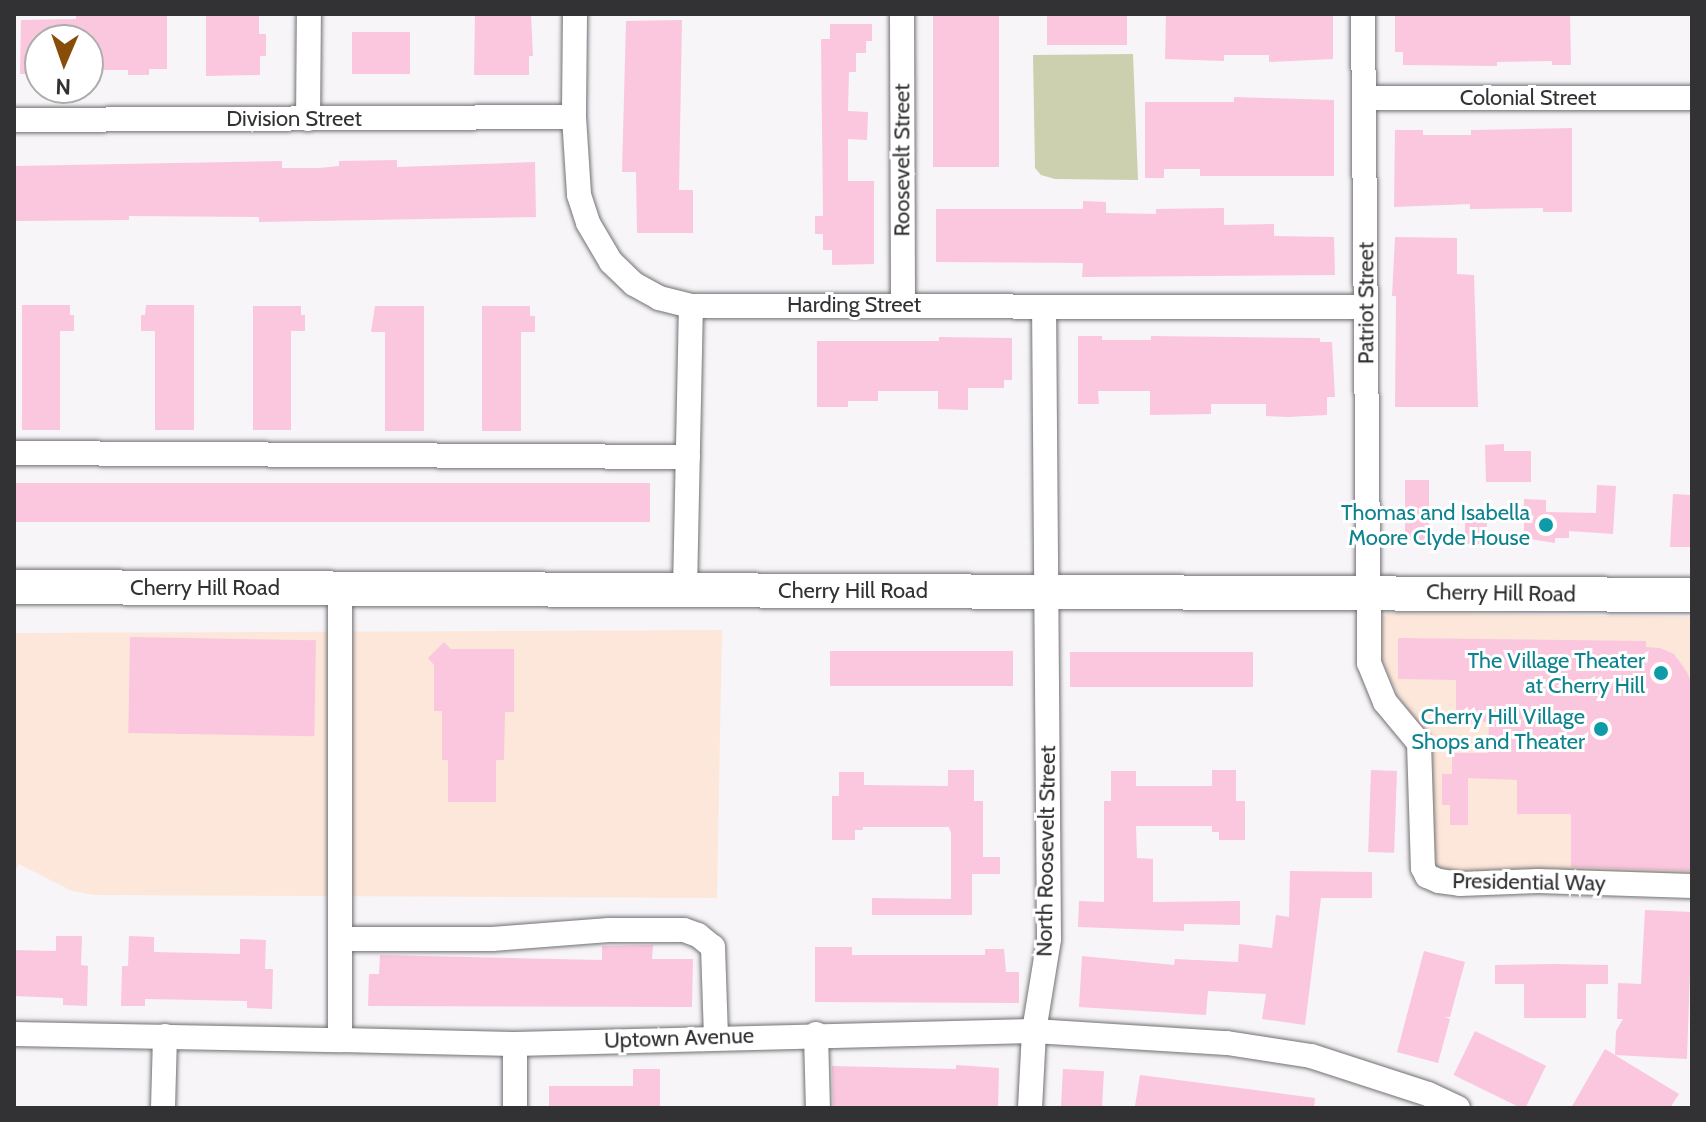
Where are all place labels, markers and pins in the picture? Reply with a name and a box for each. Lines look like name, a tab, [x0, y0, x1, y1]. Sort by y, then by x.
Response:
place label: Thomas and Isabella Moore Clyde House	[1341, 499, 1530, 550]
marker: Thomas and Isabella Moore Clyde House	[1537, 516, 1555, 534]
place label: The Village Theater at Cherry Hill	[1467, 647, 1645, 698]
marker: The Village Theater at Cherry Hill	[1652, 664, 1670, 682]
place label: Cherry Hill Village Shops and Theater	[1411, 703, 1585, 754]
marker: Cherry Hill Village Shops and Theater	[1592, 720, 1610, 738]

